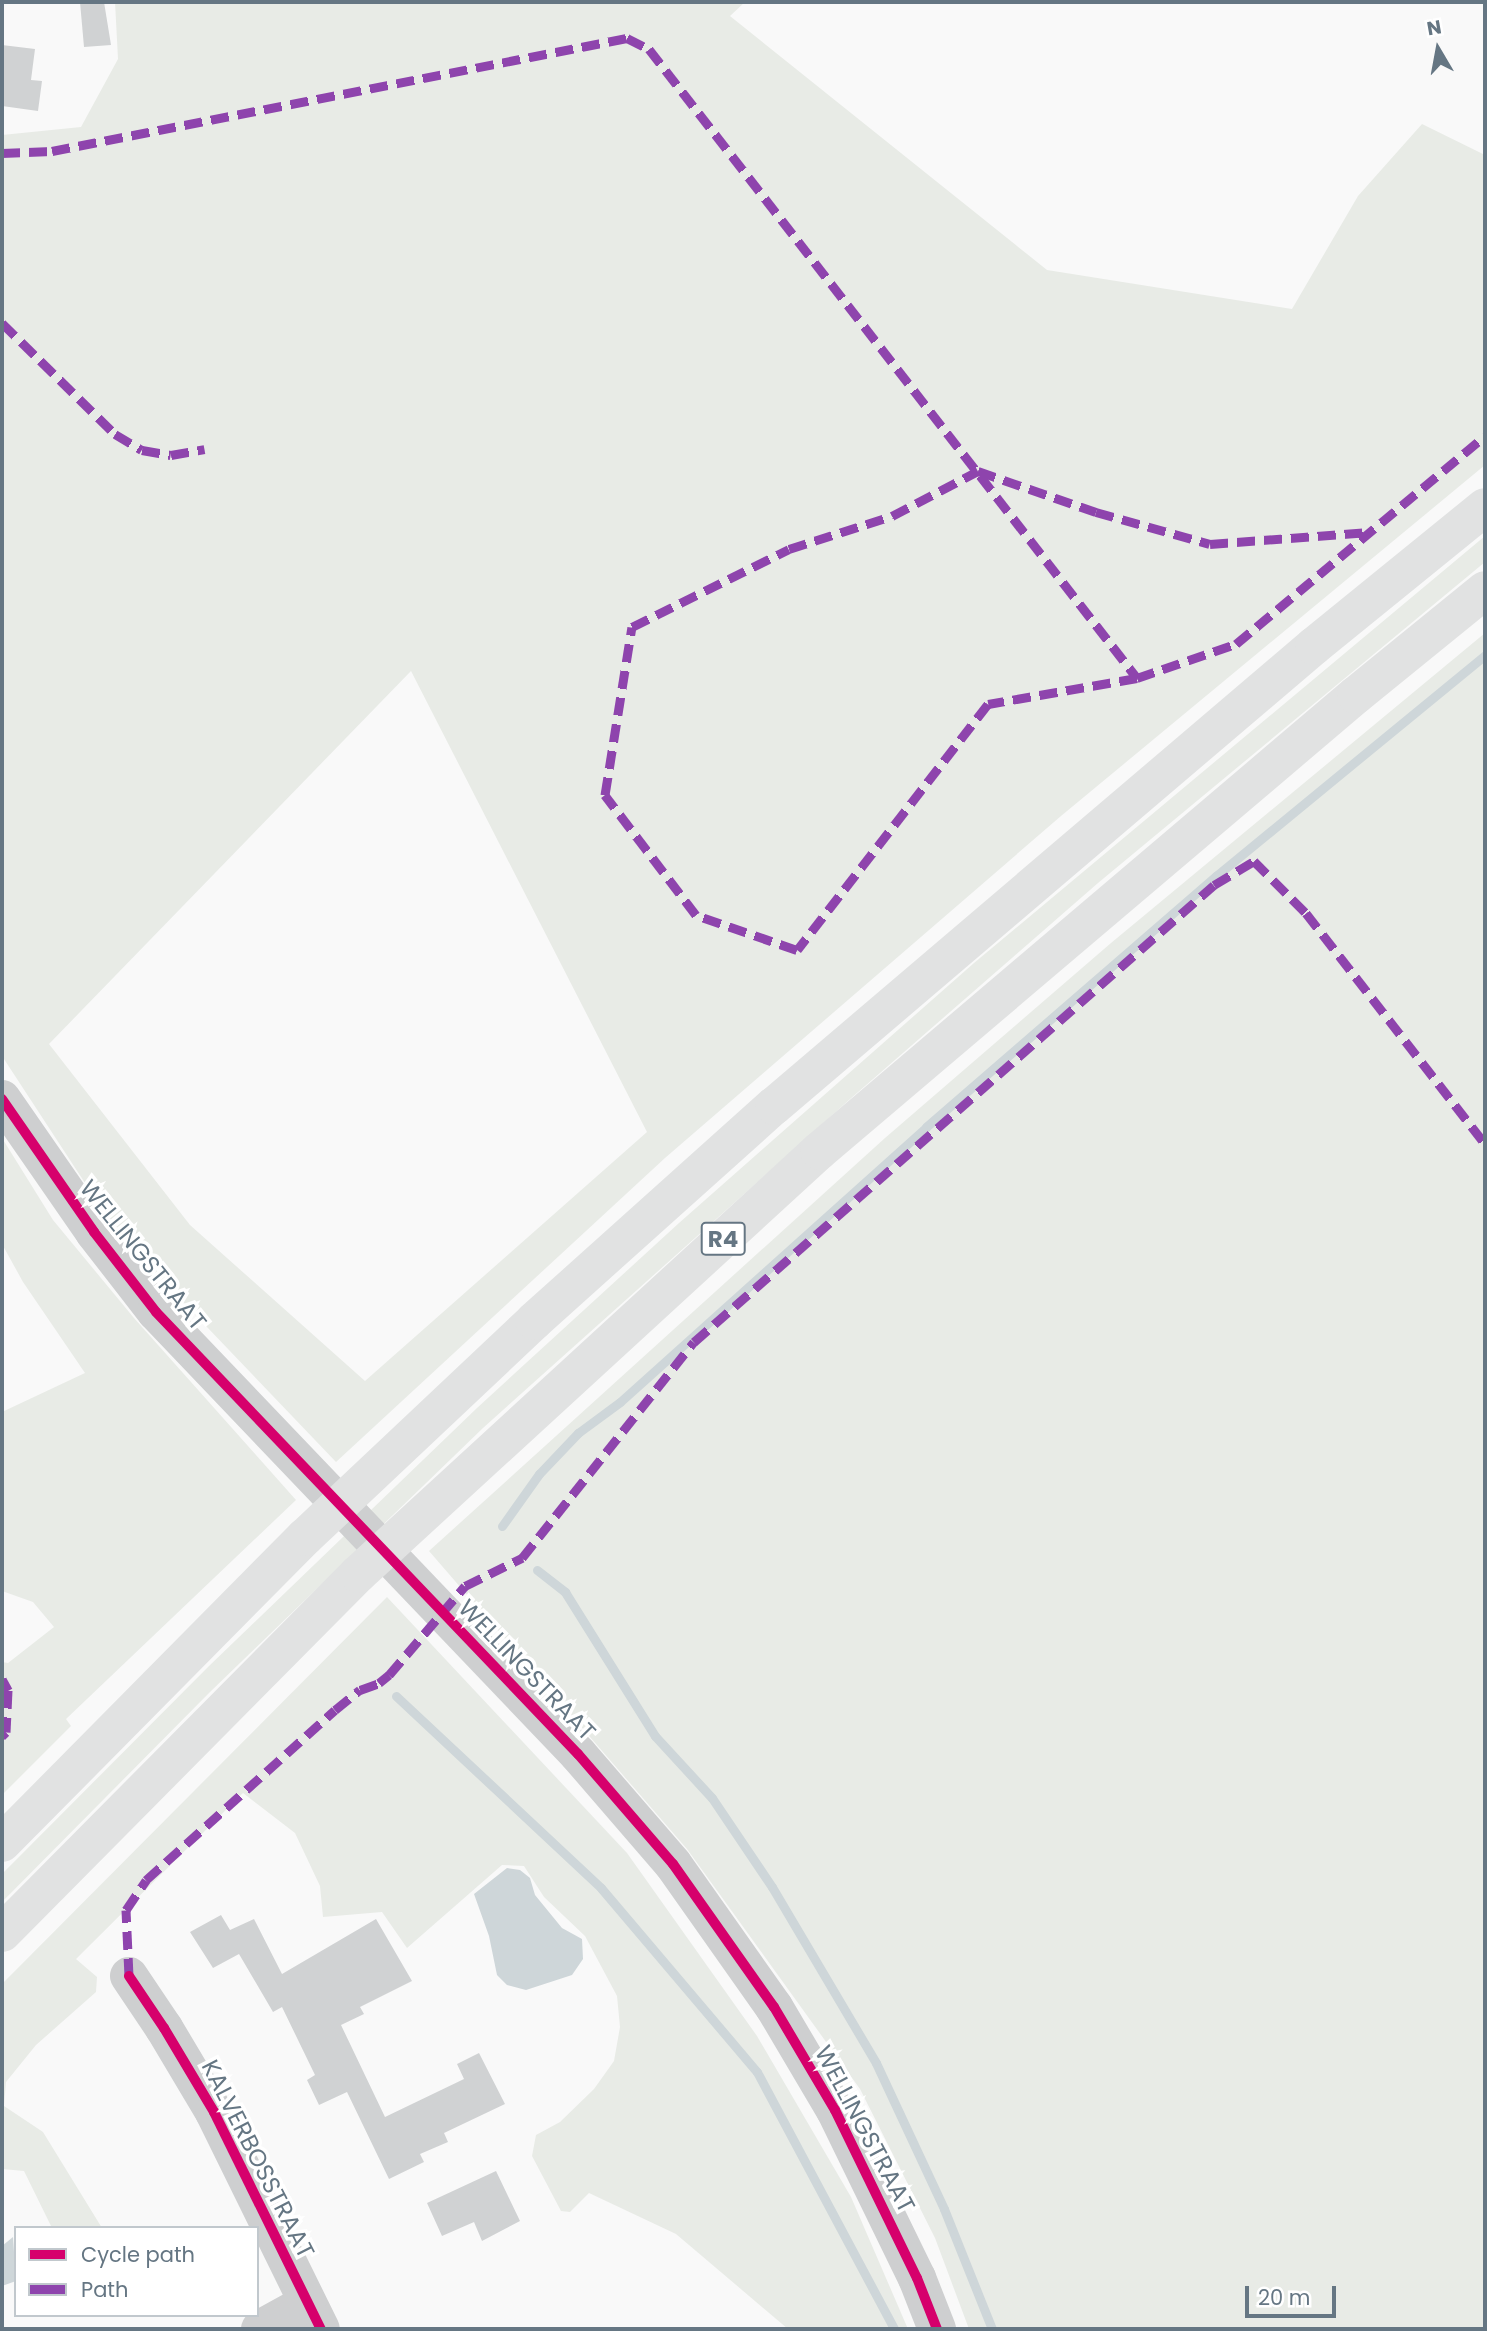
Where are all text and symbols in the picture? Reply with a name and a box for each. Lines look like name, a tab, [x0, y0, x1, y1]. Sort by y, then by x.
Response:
text: N	[1425, 13, 1444, 42]
north arrow	[1403, 14, 1473, 84]
street label: WELLINGSTRAAT	[74, 1174, 212, 1336]
road number: R4	[700, 1220, 746, 1258]
street label: WELLINGSTRAAT	[452, 1593, 602, 1747]
street label: WELLINGSTRAAT	[809, 2041, 921, 2217]
street label: KALVERBOSSTRAAT	[196, 2055, 320, 2263]
legend	[14, 2226, 259, 2317]
text: Cycle path	[81, 2240, 195, 2269]
scale bar	[1249, 2272, 1340, 2316]
text: Path	[81, 2275, 128, 2304]
text: 20 m	[1258, 2283, 1311, 2312]

